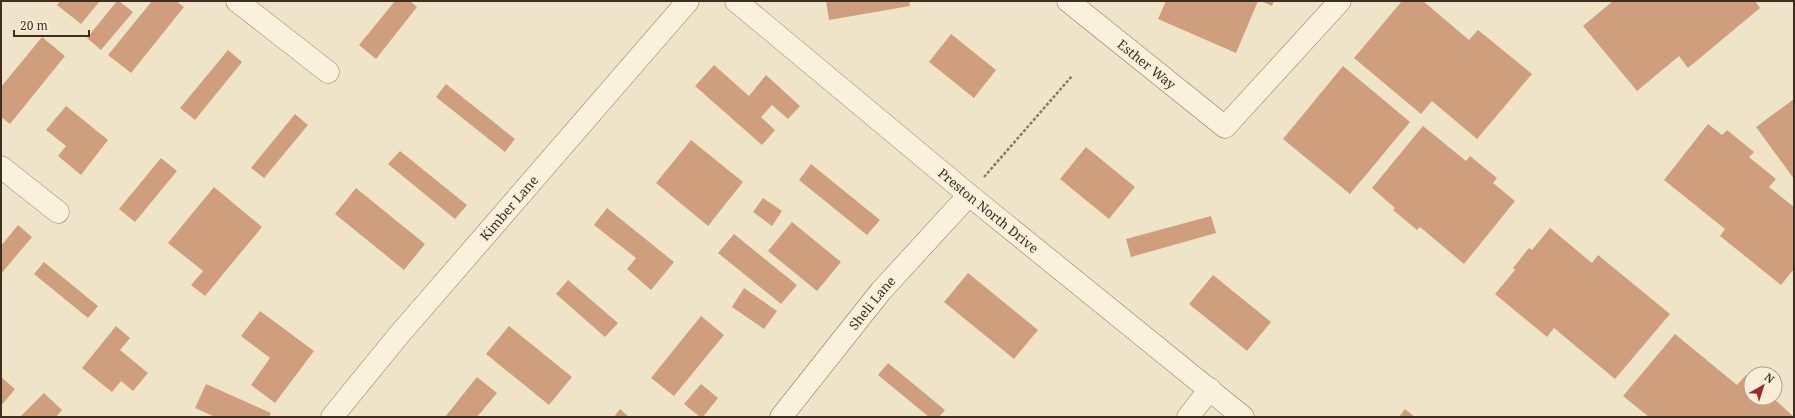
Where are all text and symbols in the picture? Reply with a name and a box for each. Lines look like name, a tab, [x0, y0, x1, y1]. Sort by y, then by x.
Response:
scale bar	[14, 12, 89, 38]
text: 20 m	[20, 17, 48, 34]
street label: Esther Way	[1114, 35, 1180, 94]
street label: Preston North Drive	[934, 164, 1042, 257]
street label: Kimber Lane	[476, 171, 542, 244]
street label: Sheli Lane	[845, 272, 899, 334]
north arrow	[1743, 366, 1783, 406]
text: N	[1762, 369, 1778, 387]

